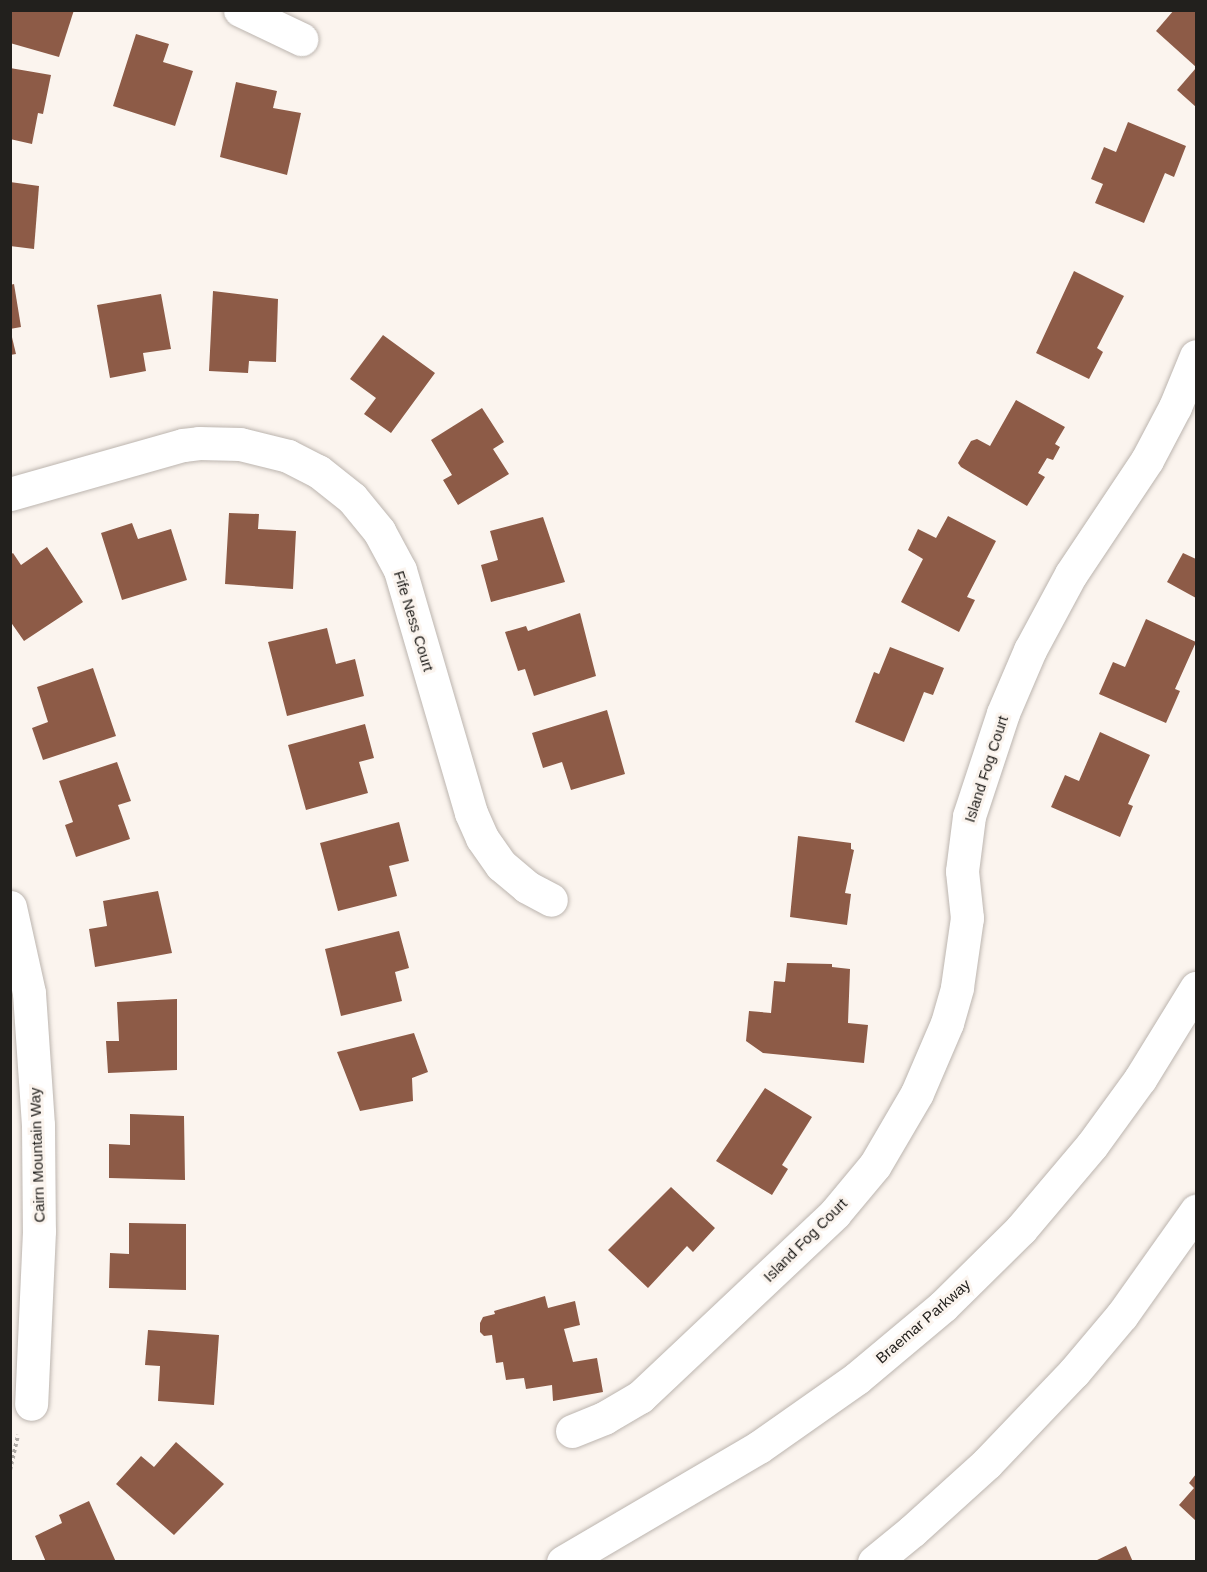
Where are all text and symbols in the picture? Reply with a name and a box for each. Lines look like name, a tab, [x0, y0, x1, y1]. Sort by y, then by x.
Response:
street label: Fife Ness Court	[390, 569, 438, 673]
street label: Island Fog Court	[960, 713, 1012, 825]
street label: Cairn Mountain Way	[26, 1087, 48, 1223]
street label: Island Fog Court	[759, 1194, 851, 1286]
street label: Braemar Parkway	[872, 1275, 974, 1367]

